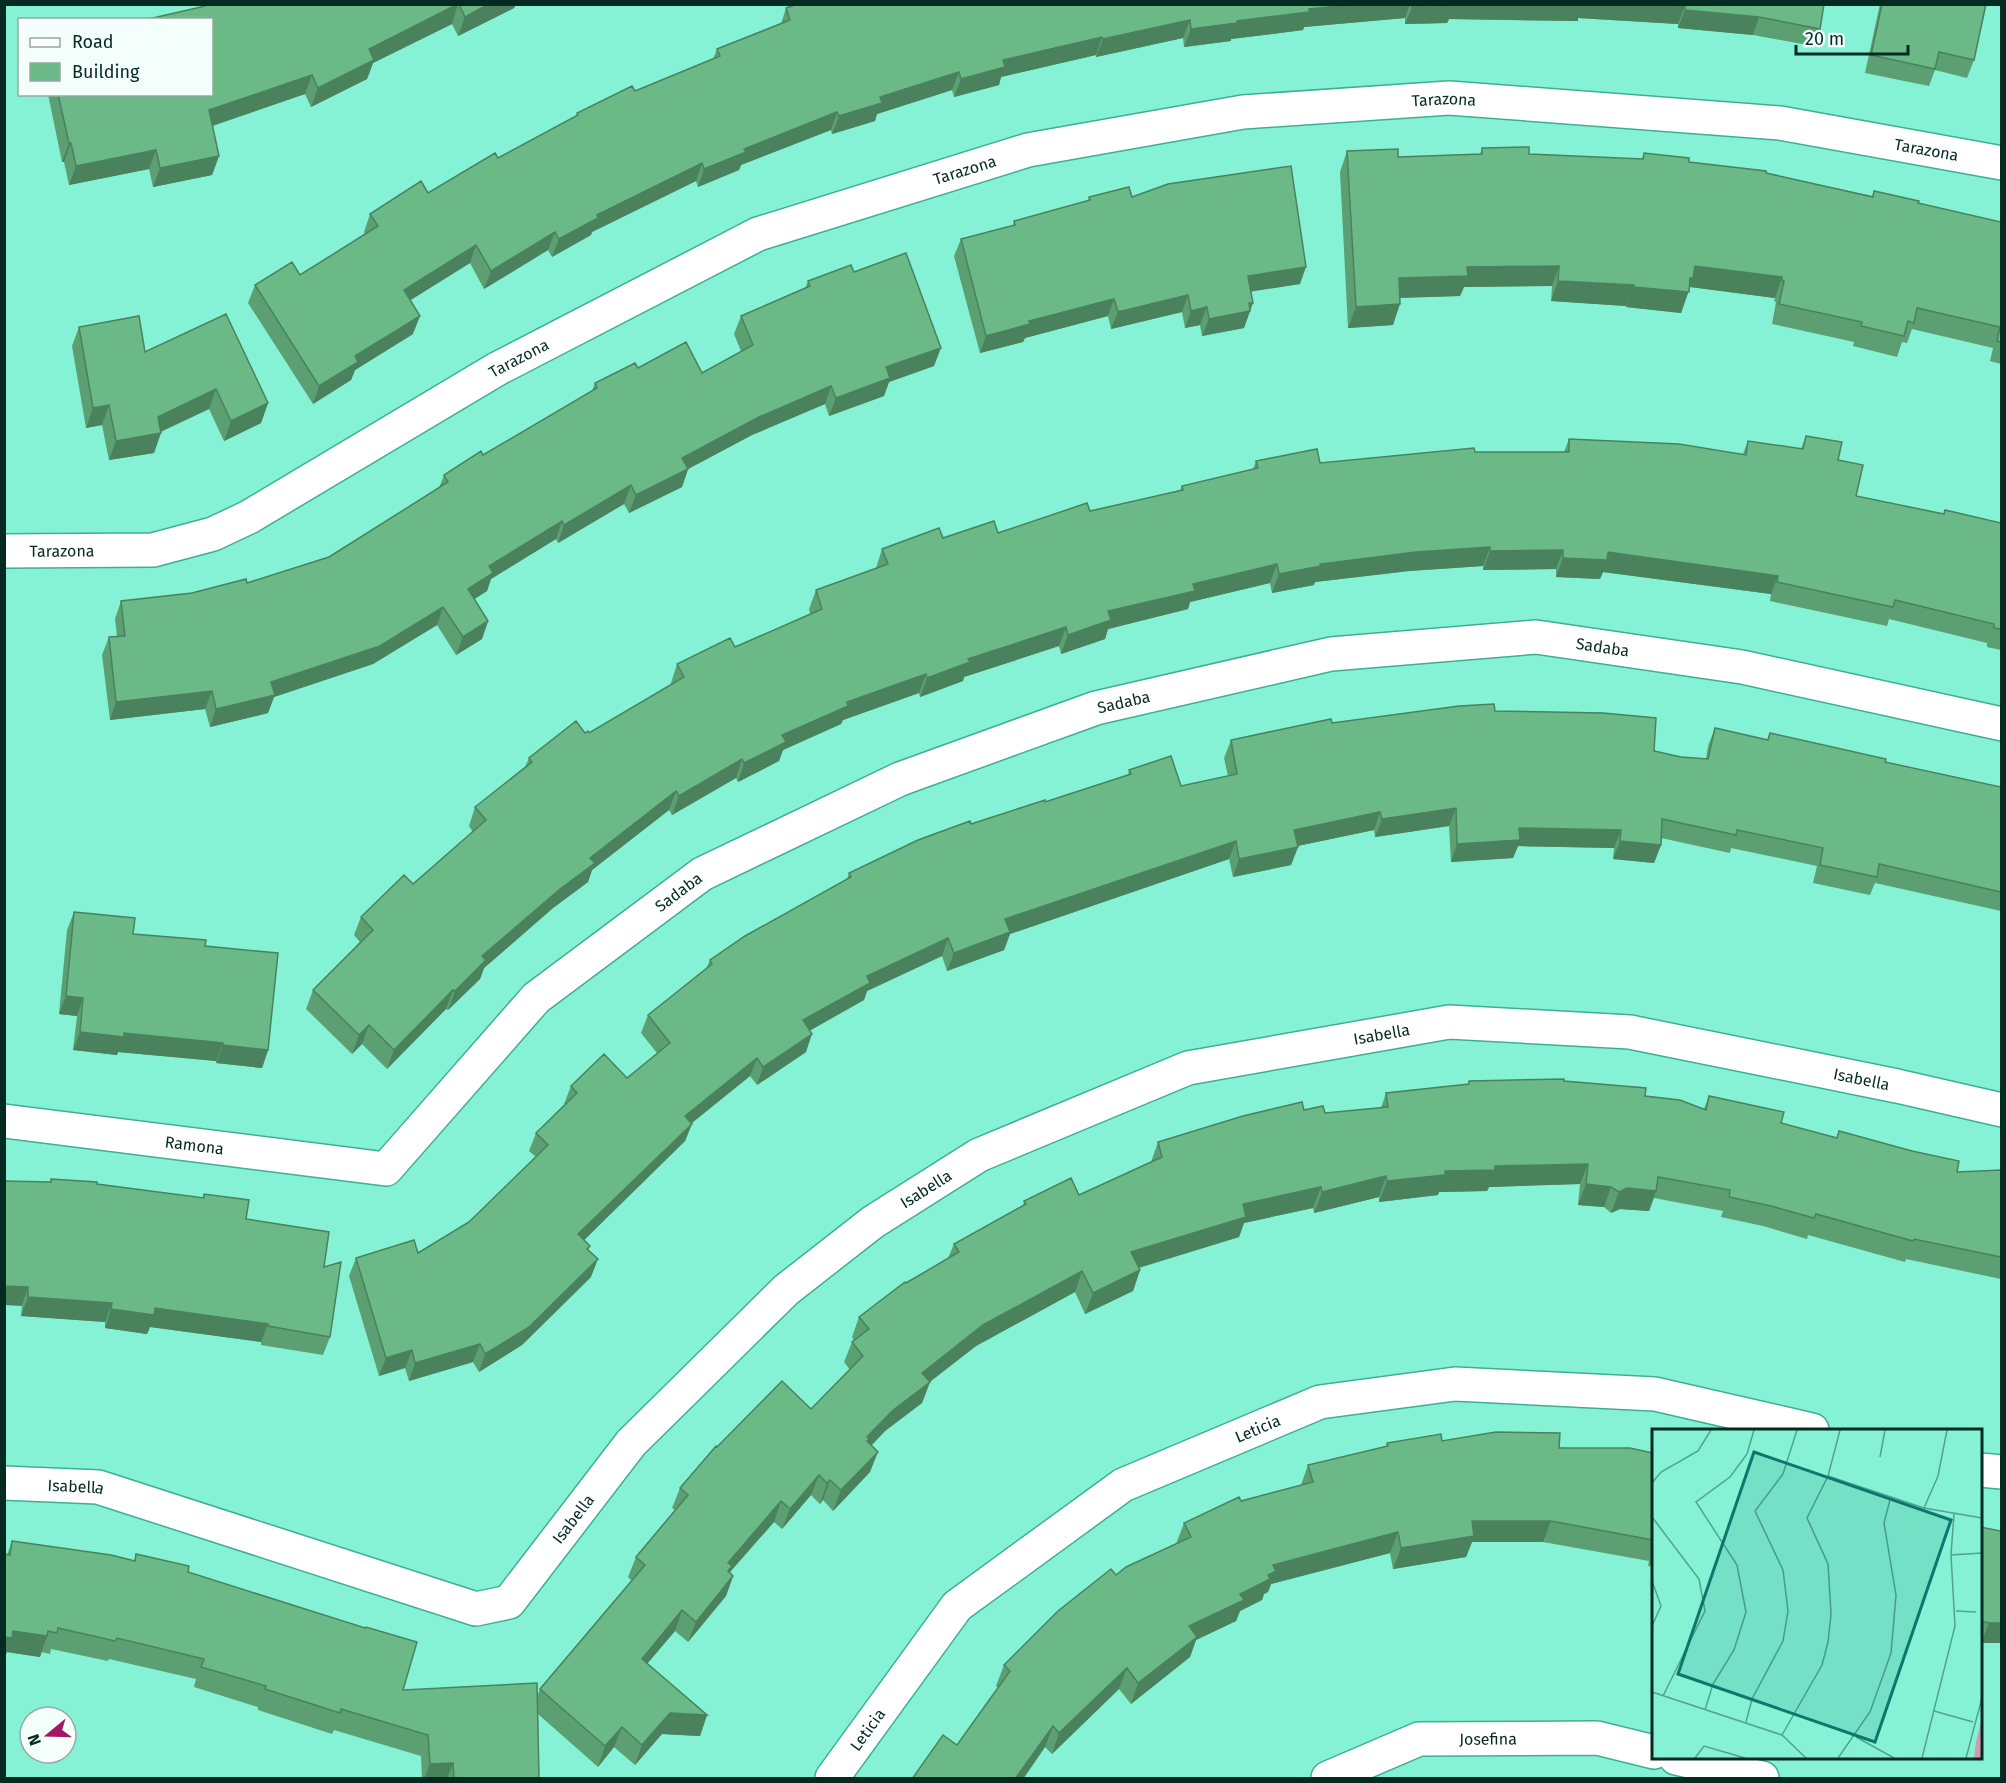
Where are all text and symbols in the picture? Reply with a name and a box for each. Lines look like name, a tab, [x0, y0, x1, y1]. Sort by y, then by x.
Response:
legend	[18, 18, 213, 96]
scale bar	[1796, 18, 1908, 56]
text: 20 m	[1805, 28, 1844, 50]
text: Road	[72, 31, 114, 53]
text: Building	[72, 61, 140, 83]
street label: Tarazona	[1411, 89, 1477, 111]
street label: Tarazona	[1893, 135, 1960, 165]
street label: Tarazona	[931, 151, 999, 189]
street label: Tarazona	[485, 335, 552, 382]
street label: Tarazona	[29, 541, 95, 561]
street label: Sadaba	[1575, 634, 1631, 660]
street label: Sadaba	[1095, 687, 1152, 717]
street label: Sadaba	[651, 868, 706, 916]
street label: Isabella	[1352, 1020, 1411, 1049]
street label: Isabella	[1832, 1064, 1891, 1094]
street label: Ramona	[164, 1132, 225, 1159]
street label: Isabella	[897, 1166, 955, 1212]
street label: Leticia	[1232, 1411, 1283, 1447]
inset map	[1652, 1429, 1982, 1759]
street label: Isabella	[47, 1476, 107, 1498]
street label: Isabella	[548, 1491, 598, 1547]
north arrow	[18, 1705, 78, 1765]
street label: Leticia	[846, 1705, 889, 1755]
street label: Josefina	[1459, 1729, 1517, 1749]
text: N	[24, 1732, 45, 1748]

